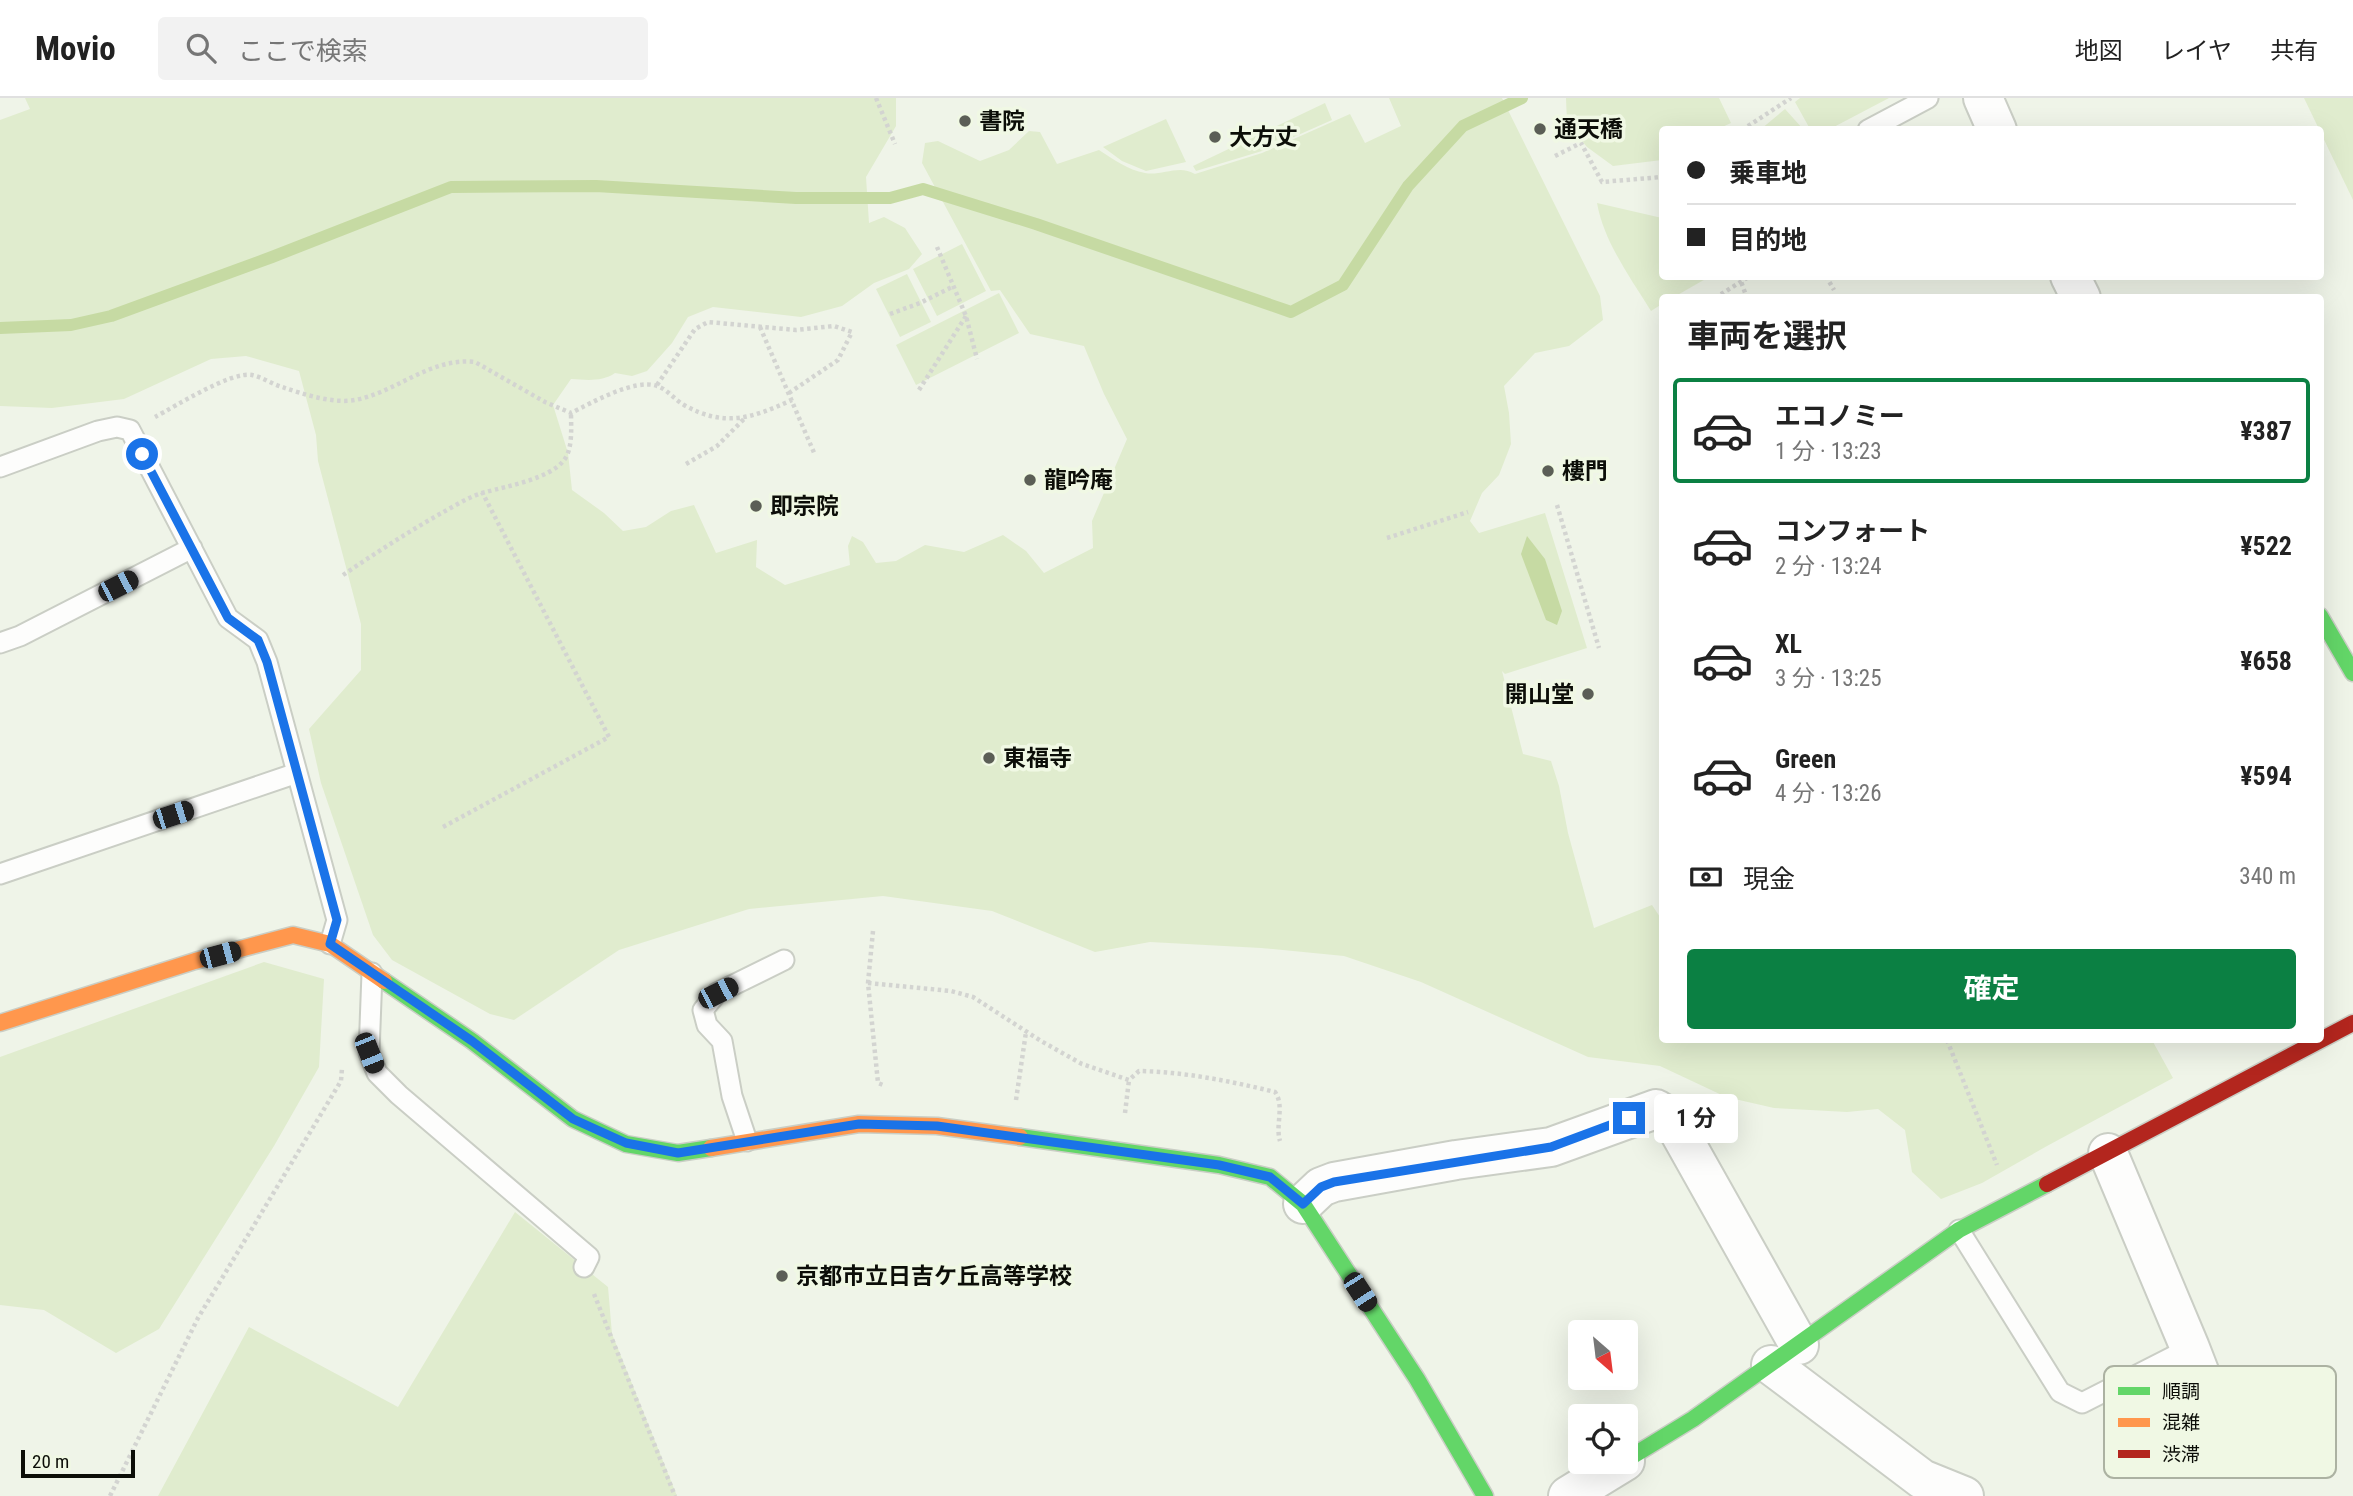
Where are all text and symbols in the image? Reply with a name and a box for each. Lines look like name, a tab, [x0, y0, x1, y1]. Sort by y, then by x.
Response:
search box	[158, 17, 648, 80]
text: Movio	[35, 29, 116, 68]
icon: search	[182, 29, 220, 67]
text: ここで検索	[238, 36, 368, 66]
text: 地図	[2075, 37, 2123, 65]
text: レイヤ	[2161, 37, 2232, 65]
text: 共有	[2270, 37, 2318, 65]
place label: 書院	[979, 108, 1025, 135]
marker: 書院	[957, 113, 973, 129]
place label: 通天橋	[1554, 116, 1623, 143]
marker: 通天橋	[1532, 121, 1548, 137]
place label: 大方丈	[1229, 124, 1298, 151]
marker: 大方丈	[1207, 129, 1223, 145]
text: 乗車地	[1729, 158, 1807, 188]
text: 目的地	[1729, 225, 1807, 255]
text: 車両を選択	[1687, 317, 1847, 355]
icon: car	[1691, 399, 1754, 462]
text: エコノミー	[1775, 401, 1905, 431]
text: ¥387	[2240, 416, 2292, 446]
route start	[126, 438, 158, 470]
text: 1 分 · 13:23	[1775, 438, 1882, 465]
place label: 樓門	[1562, 458, 1608, 485]
marker: 樓門	[1540, 463, 1556, 479]
place label: 龍吟庵	[1044, 467, 1113, 494]
marker: 龍吟庵	[1022, 472, 1038, 488]
place label: 即宗院	[770, 493, 839, 520]
marker: 即宗院	[748, 498, 764, 514]
icon: car	[1691, 514, 1754, 577]
text: コンフォート	[1775, 516, 1930, 546]
text: ¥522	[2240, 531, 2292, 561]
text: 2 分 · 13:24	[1775, 553, 1882, 580]
car	[95, 567, 142, 605]
icon: car	[1691, 629, 1754, 692]
text: XL	[1775, 629, 1802, 659]
text: ¥658	[2240, 646, 2292, 676]
text: 3 分 · 13:25	[1775, 665, 1882, 692]
place label: 開山堂	[1505, 681, 1574, 708]
marker: 開山堂	[1580, 686, 1596, 702]
icon: car	[1691, 744, 1754, 807]
text: Green	[1775, 744, 1836, 774]
place label: 東福寺	[1003, 745, 1072, 772]
marker: 東福寺	[981, 750, 997, 766]
text: ¥594	[2240, 761, 2292, 791]
text: 4 分 · 13:26	[1775, 780, 1882, 807]
car	[150, 799, 197, 831]
icon: cash	[1687, 858, 1725, 896]
text: 340 m	[2239, 863, 2296, 890]
text: 現金	[1743, 864, 1795, 894]
car	[197, 939, 244, 971]
button: 確定	[1687, 949, 2296, 1029]
car	[695, 974, 742, 1012]
car	[352, 1030, 387, 1076]
callout: 1 分	[1654, 1094, 1738, 1142]
route end	[1613, 1102, 1645, 1134]
text: 1 分	[1676, 1105, 1716, 1132]
place label: 京都市立日吉ケ丘高等学校	[796, 1263, 1072, 1290]
marker: 京都市立日吉ケ丘高等学校	[774, 1268, 790, 1284]
car	[1340, 1269, 1381, 1315]
north arrow	[1568, 1320, 1638, 1390]
map controls	[1568, 1320, 1638, 1474]
legend	[2104, 1366, 2336, 1478]
text: 順調	[2162, 1380, 2200, 1403]
button: locate	[1568, 1404, 1638, 1474]
text: 混雑	[2162, 1411, 2200, 1434]
text: 渋滞	[2162, 1443, 2200, 1466]
scale bar	[21, 1447, 135, 1479]
text: 20 m	[32, 1450, 69, 1473]

